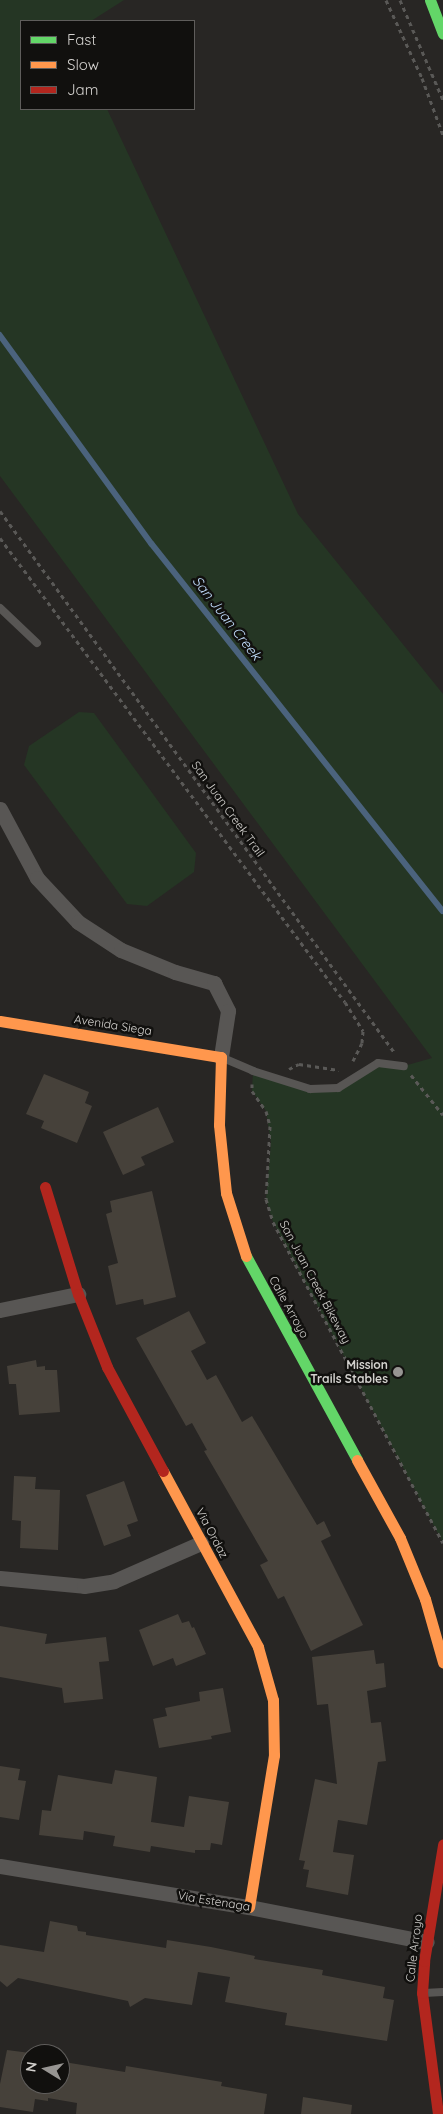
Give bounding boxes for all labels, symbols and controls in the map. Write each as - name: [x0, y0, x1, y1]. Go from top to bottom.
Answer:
- legend: [20, 20, 195, 110]
- text: Fast: [67, 30, 96, 49]
- text: Slow: [67, 55, 99, 74]
- text: Jam: [67, 80, 98, 99]
- water label: San Juan Creek: [189, 573, 265, 663]
- street label: San Juan Creek Trail: [189, 758, 267, 860]
- street label: Avenida Siega: [73, 1012, 153, 1038]
- street label: San Juan Creek Bikeway: [276, 1218, 354, 1346]
- street label: Calle Arroyo: [266, 1274, 312, 1340]
- place label: Mission Trails Stables: [310, 1358, 388, 1386]
- marker: Mission Trails Stables: [392, 1366, 404, 1378]
- street label: Via Ordaz: [193, 1505, 231, 1561]
- street label: Via Estenaga: [177, 1888, 251, 1914]
- street label: Calle Arroyo: [403, 1913, 425, 1983]
- north arrow: [20, 2044, 70, 2094]
- text: N: [21, 2060, 41, 2073]

